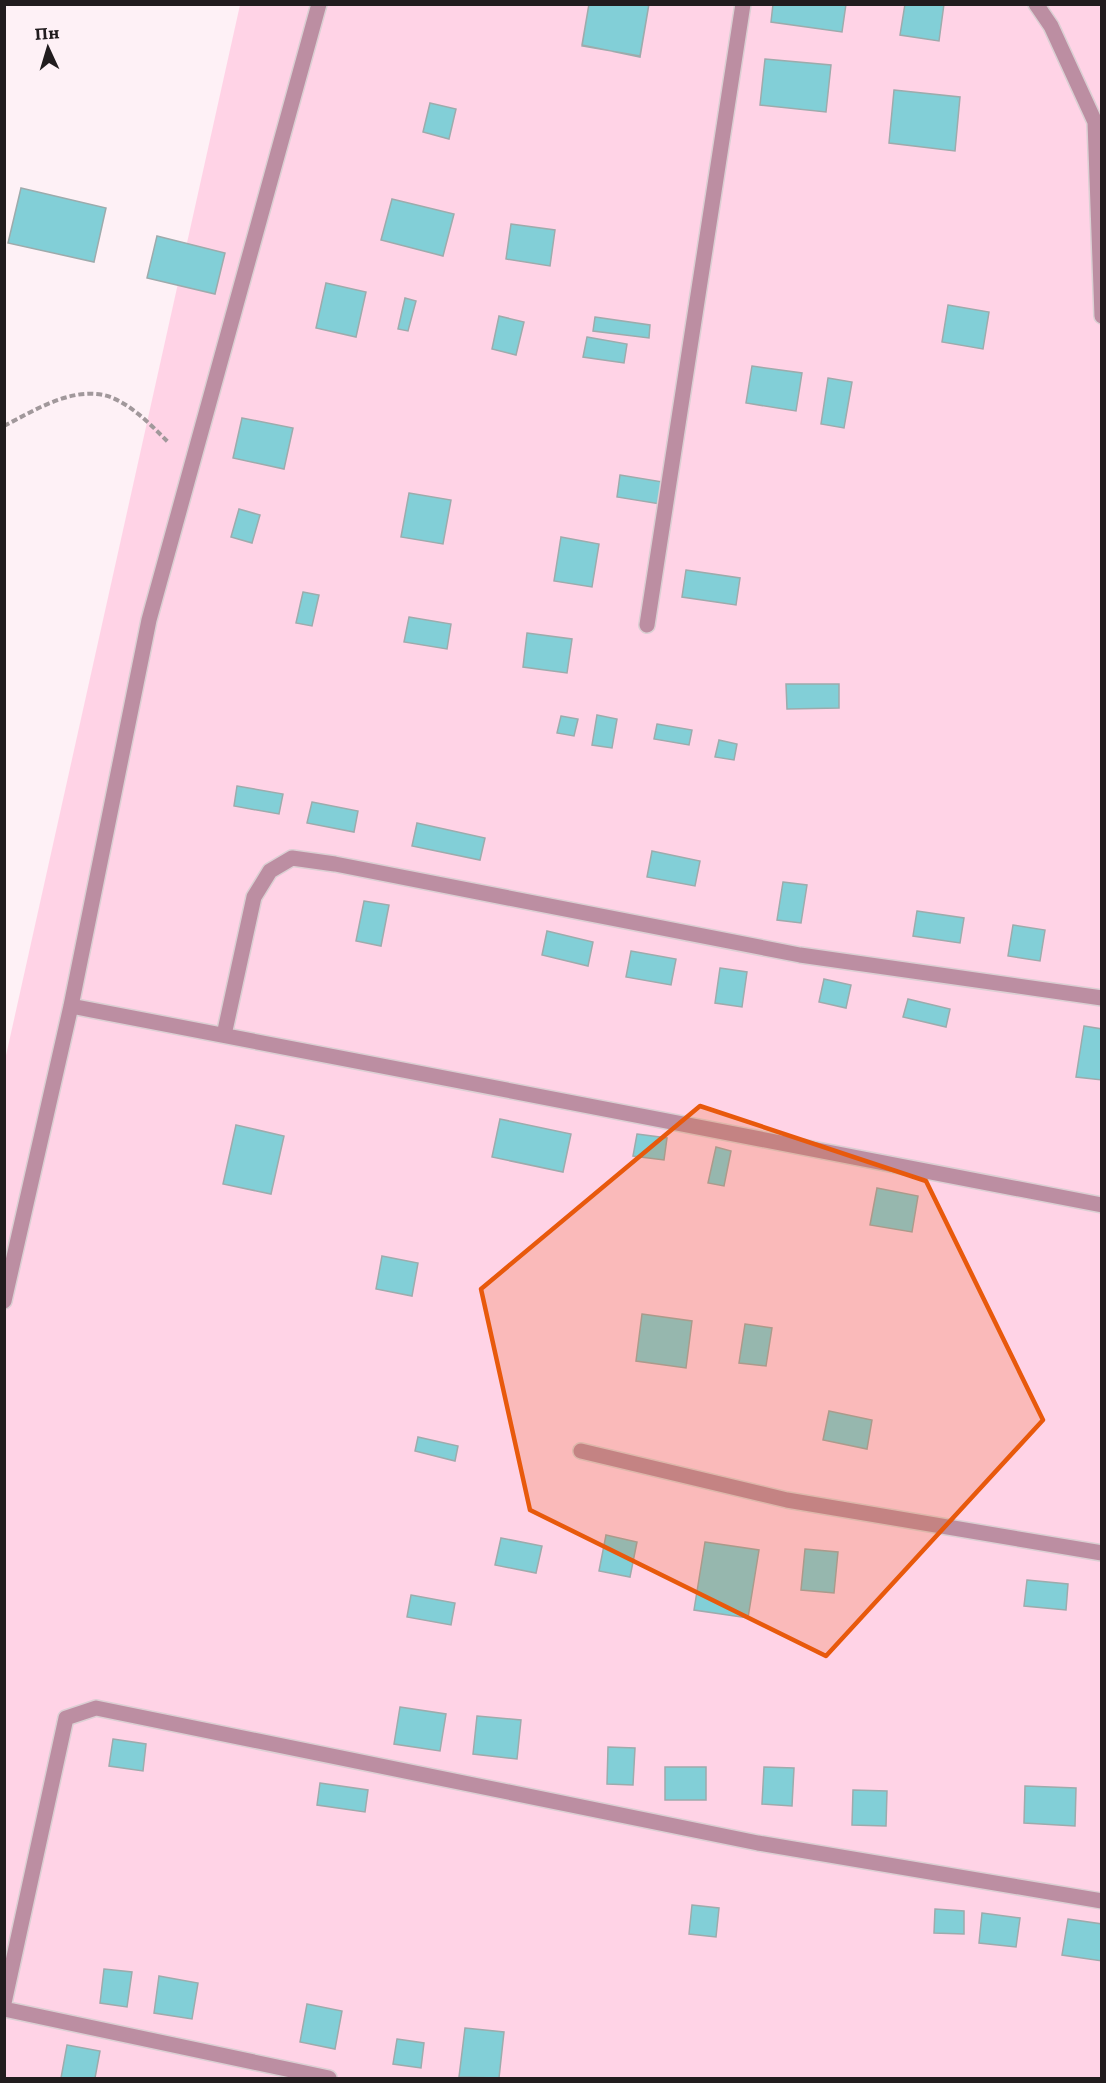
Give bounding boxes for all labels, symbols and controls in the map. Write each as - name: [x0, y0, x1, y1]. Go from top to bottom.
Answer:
- north arrow: [18, 18, 78, 78]
- text: Пн: [34, 19, 60, 45]

